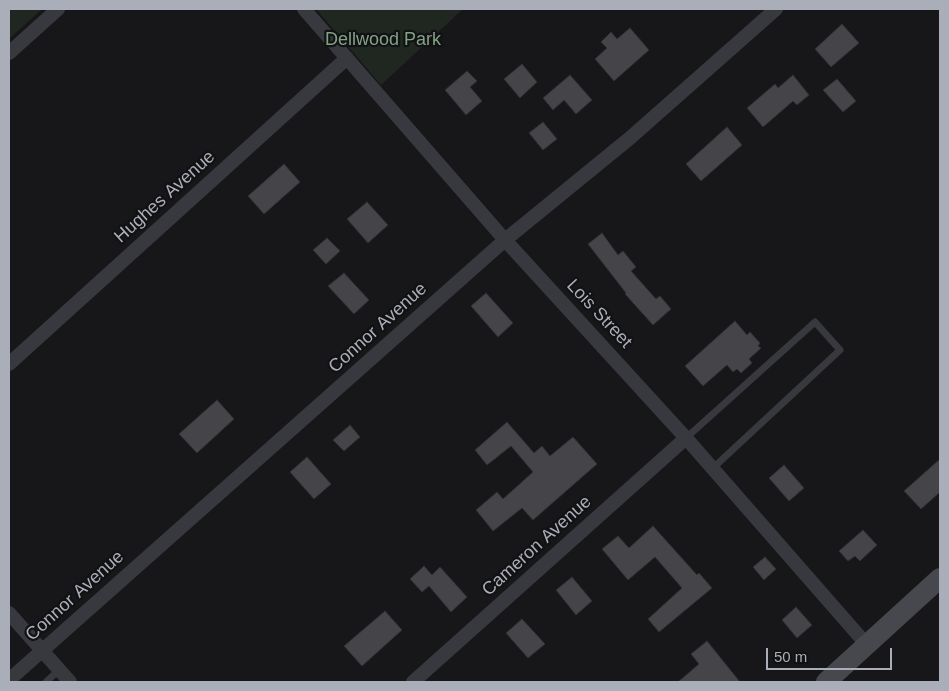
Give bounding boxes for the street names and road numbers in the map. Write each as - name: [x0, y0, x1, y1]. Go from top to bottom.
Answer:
- street label: Hughes Avenue: [110, 146, 220, 248]
- street label: Lois Street: [562, 275, 636, 353]
- street label: Connor Avenue: [324, 278, 432, 378]
- street label: Cameron Avenue: [478, 491, 596, 601]
- street label: Connor Avenue: [21, 546, 129, 646]

